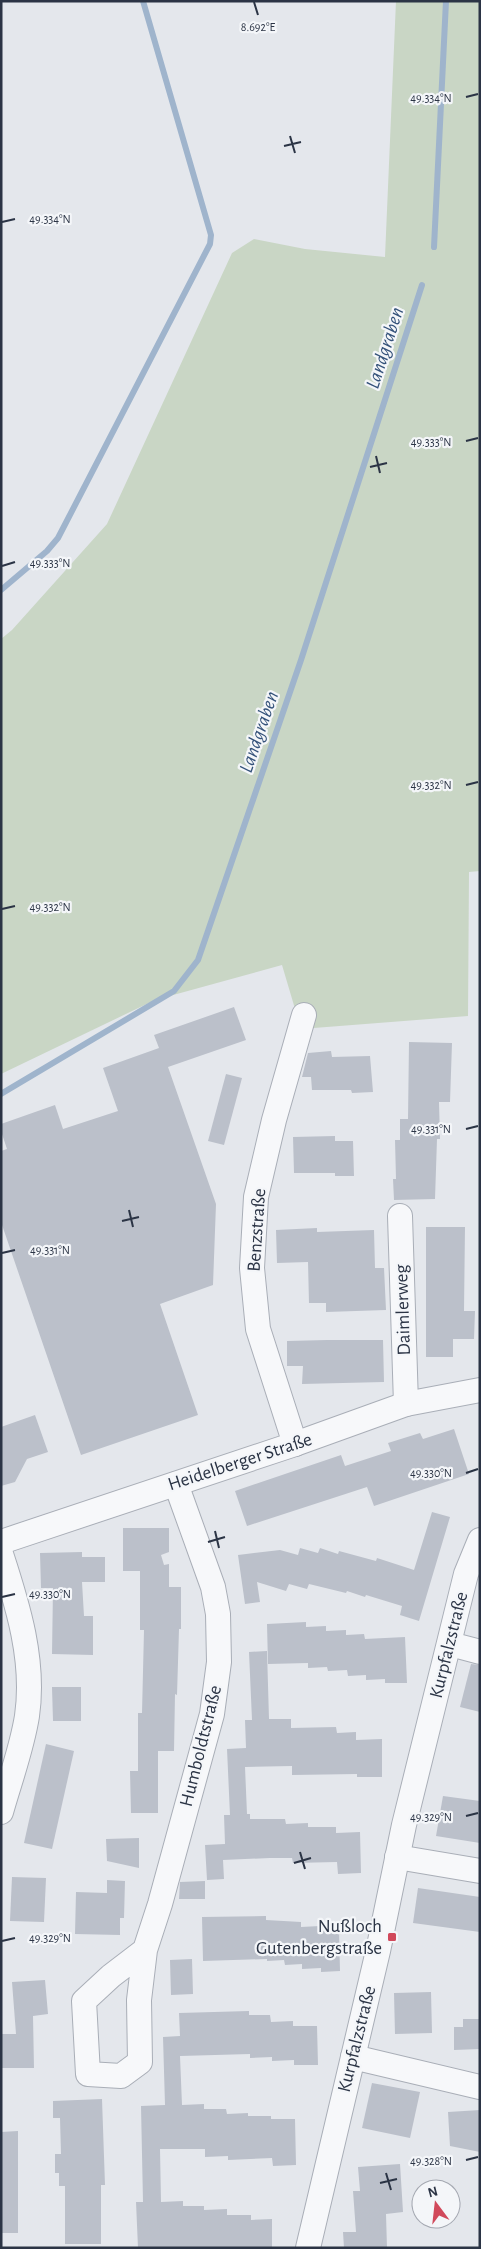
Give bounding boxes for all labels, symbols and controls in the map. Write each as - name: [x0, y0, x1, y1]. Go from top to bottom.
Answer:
- text: 8.692°E: [241, 21, 275, 33]
- text: 49.334°N: [410, 92, 452, 104]
- text: 49.334°N: [29, 213, 71, 225]
- water label: Landgraben: [362, 305, 408, 391]
- text: 49.333°N: [411, 436, 451, 448]
- text: 49.333°N: [30, 557, 70, 569]
- water label: Landgraben: [236, 689, 282, 775]
- text: 49.332°N: [410, 779, 452, 791]
- text: 49.332°N: [29, 901, 71, 913]
- text: 49.331°N: [411, 1123, 451, 1135]
- street label: Benzstraße: [245, 1188, 269, 1272]
- text: 49.331°N: [30, 1244, 70, 1256]
- street label: Daimlerweg: [392, 1263, 414, 1356]
- street label: Heidelberger Straße: [166, 1430, 314, 1494]
- text: 49.330°N: [410, 1467, 452, 1479]
- text: 49.330°N: [29, 1588, 71, 1600]
- street label: Kurpfalzstraße: [427, 1590, 471, 1700]
- street label: Humboldtstraße: [177, 1683, 225, 1809]
- text: 49.329°N: [410, 1811, 452, 1823]
- place label: Nußloch Gutenbergstraße: [256, 1917, 382, 1958]
- marker: Nußloch Gutenbergstraße: [386, 1931, 398, 1943]
- text: 49.329°N: [29, 1932, 71, 1944]
- street label: Kurpfalzstraße: [335, 1984, 379, 2094]
- text: 49.328°N: [410, 2155, 452, 2167]
- north arrow: [411, 2179, 461, 2229]
- text: N: [426, 2184, 439, 2200]

